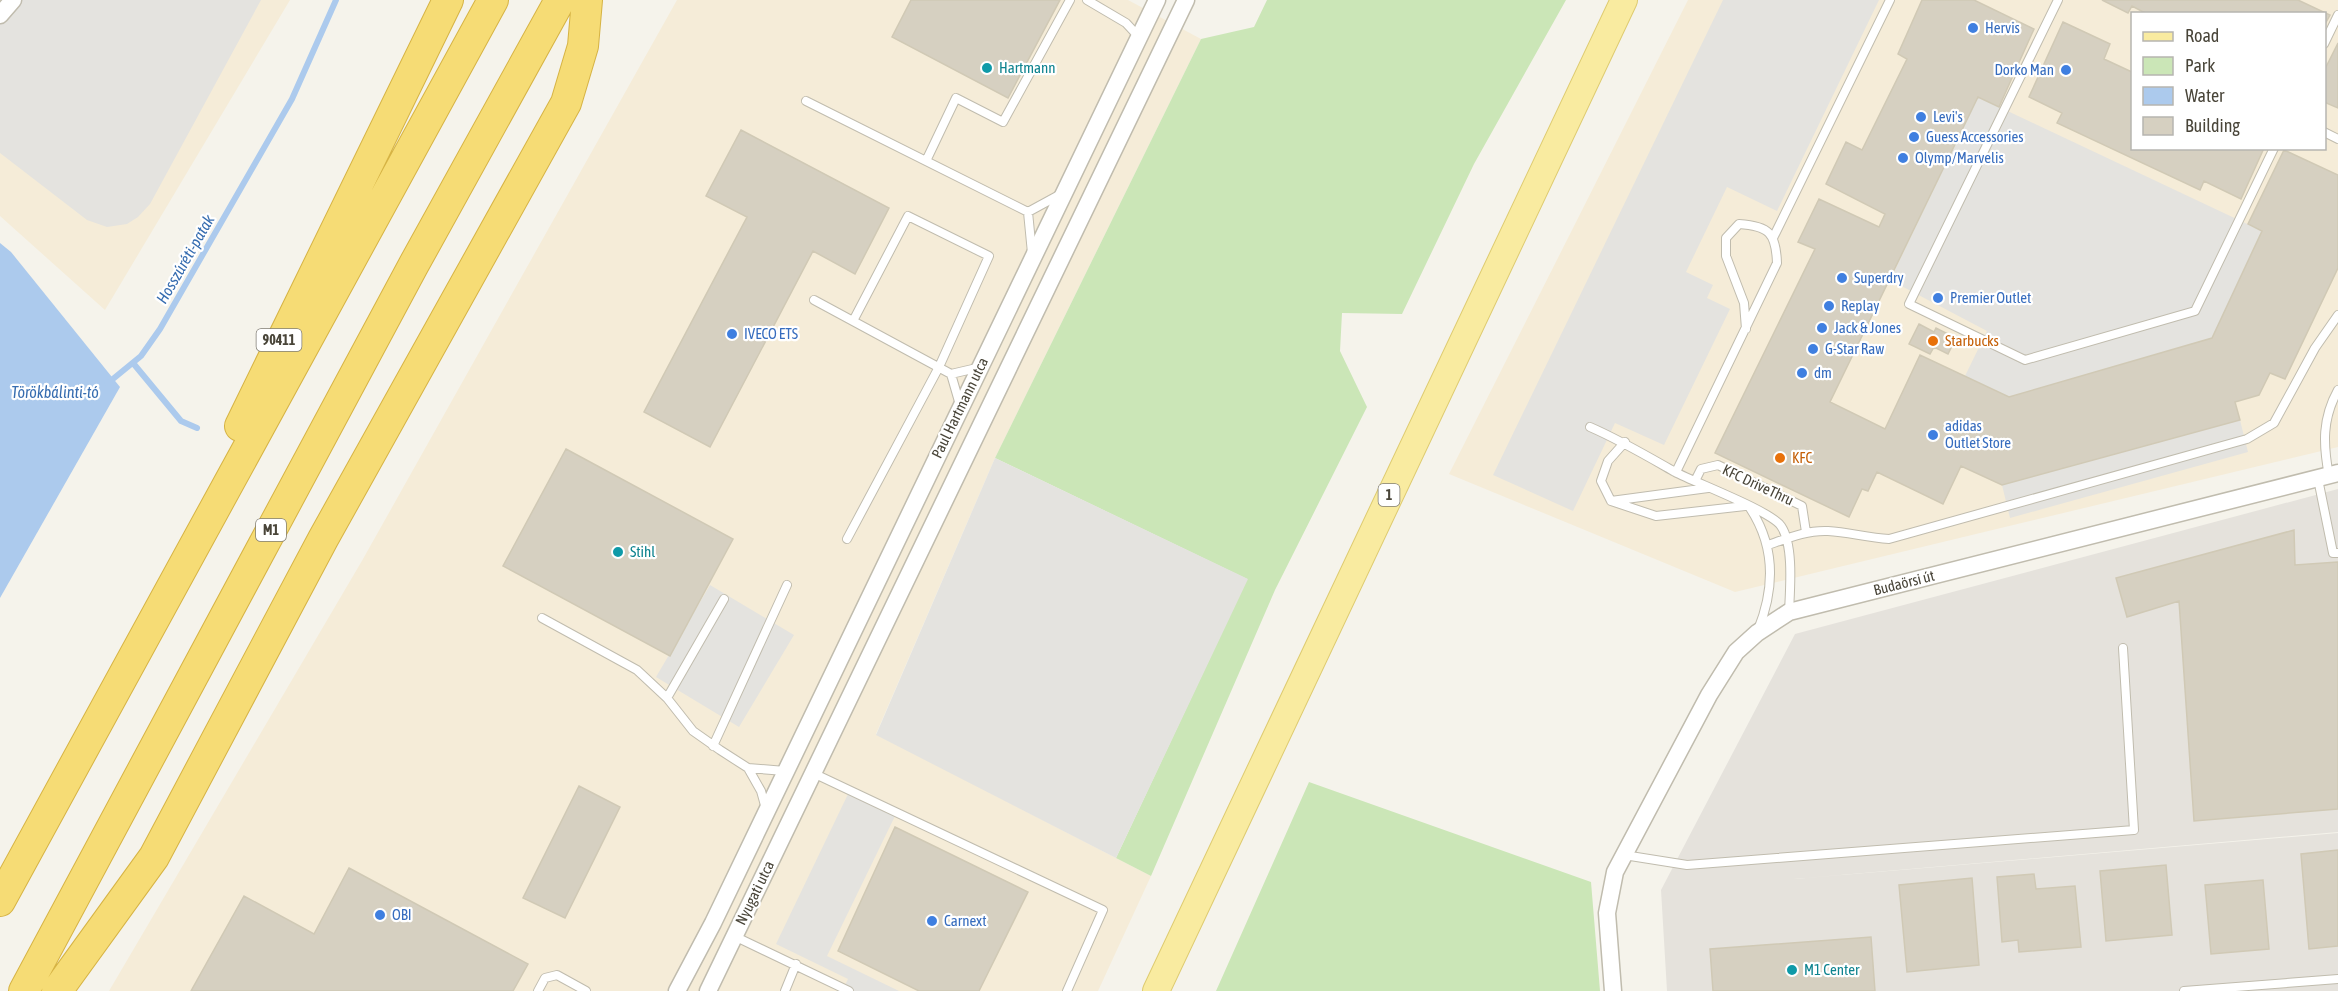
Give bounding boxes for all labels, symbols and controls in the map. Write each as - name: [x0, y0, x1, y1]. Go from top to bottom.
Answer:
- legend: [2131, 12, 2326, 150]
- place label: Hervis: [1985, 19, 2020, 36]
- marker: Hervis: [1966, 21, 1980, 35]
- text: Road: [2185, 25, 2219, 46]
- text: Park: [2185, 55, 2215, 76]
- place label: Hartmann: [999, 59, 1056, 76]
- marker: Hartmann: [980, 61, 994, 75]
- place label: Dorko Man: [1994, 61, 2054, 78]
- marker: Dorko Man: [2059, 63, 2073, 77]
- text: Water: [2185, 85, 2225, 106]
- place label: Levi's: [1933, 108, 1963, 125]
- marker: Levi's: [1914, 110, 1928, 124]
- text: Building: [2185, 115, 2240, 136]
- place label: Guess Accessories: [1926, 128, 2024, 145]
- marker: Guess Accessories: [1907, 130, 1921, 144]
- place label: Olymp/Marvelis: [1915, 149, 2004, 166]
- marker: Olymp/Marvelis: [1896, 151, 1910, 165]
- water label: Hosszúréti-patak: [152, 211, 219, 307]
- place label: Superdry: [1854, 269, 1904, 286]
- marker: Superdry: [1835, 271, 1849, 285]
- place label: Premier Outlet: [1950, 289, 2031, 306]
- marker: Premier Outlet: [1931, 291, 1945, 305]
- place label: Replay: [1841, 297, 1880, 314]
- marker: Replay: [1822, 299, 1836, 313]
- place label: Jack & Jones: [1834, 319, 1901, 336]
- marker: Jack & Jones: [1815, 321, 1829, 335]
- place label: IVECO ETS: [744, 325, 798, 342]
- marker: IVECO ETS: [725, 327, 739, 341]
- road number: 90411: [256, 329, 302, 351]
- place label: Starbucks: [1945, 332, 1999, 349]
- marker: Starbucks: [1926, 334, 1940, 348]
- place label: G-Star Raw: [1825, 340, 1884, 357]
- marker: G-Star Raw: [1806, 342, 1820, 356]
- street label: Paul Hartmann utca: [928, 355, 991, 461]
- place label: dm: [1814, 364, 1832, 381]
- marker: dm: [1795, 366, 1809, 380]
- water label: Törökbálinti-tó: [11, 383, 99, 401]
- place label: adidas Outlet Store: [1945, 417, 2011, 451]
- marker: adidas Outlet Store: [1926, 428, 1940, 442]
- place label: KFC: [1792, 449, 1812, 466]
- marker: KFC: [1773, 451, 1787, 465]
- street label: KFC DriveThru: [1720, 461, 1796, 508]
- road number: 1: [1378, 484, 1400, 506]
- road number: M1: [256, 519, 286, 541]
- place label: Stihl: [630, 543, 655, 560]
- marker: Stihl: [611, 545, 625, 559]
- street label: Budaörsi út: [1872, 567, 1936, 598]
- street label: Nyugati utca: [732, 858, 777, 928]
- place label: OBI: [392, 906, 412, 923]
- marker: OBI: [373, 908, 387, 922]
- place label: Carnext: [944, 912, 986, 929]
- marker: Carnext: [925, 914, 939, 928]
- place label: M1 Center: [1804, 961, 1860, 978]
- marker: M1 Center: [1785, 963, 1799, 977]

